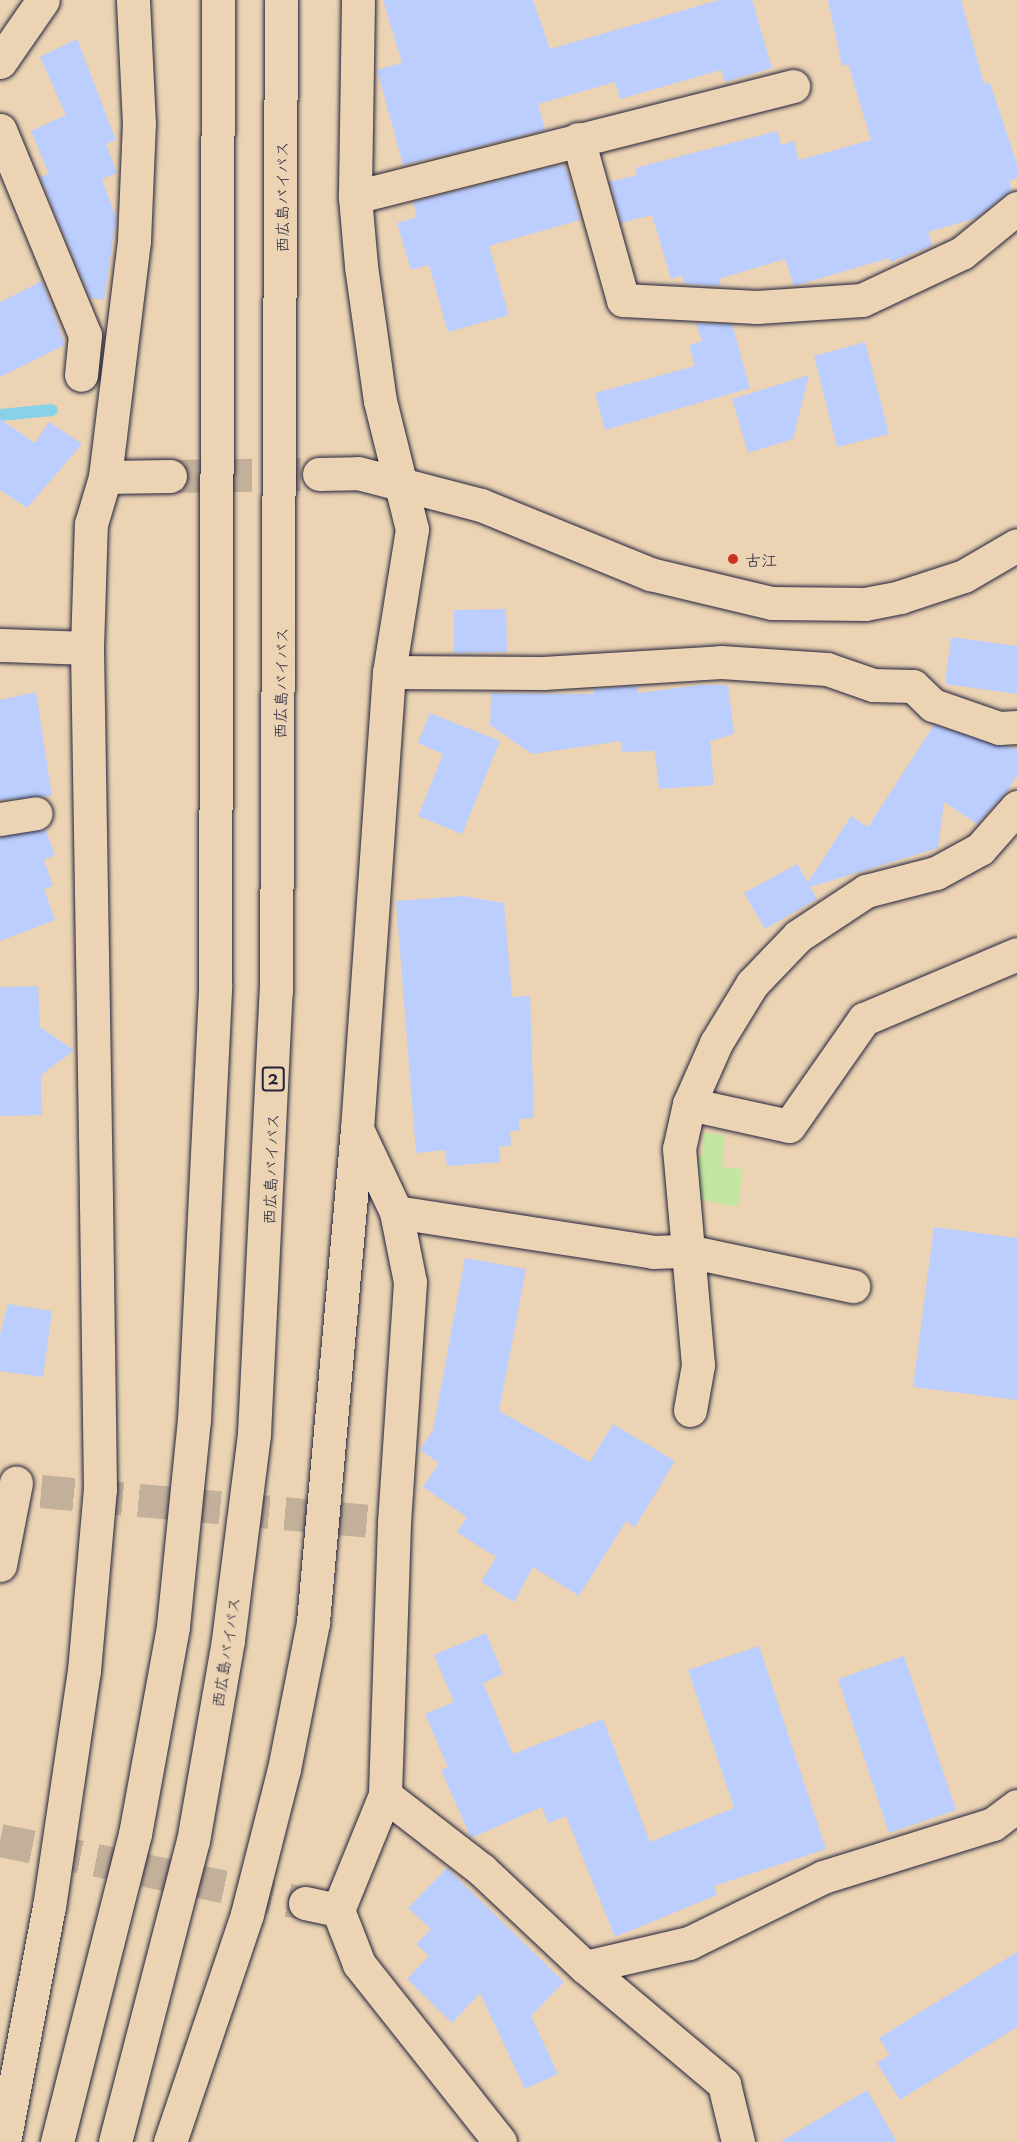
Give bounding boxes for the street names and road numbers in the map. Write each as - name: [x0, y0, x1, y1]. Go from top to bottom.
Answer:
- street label: 西広島バイパス: [271, 141, 291, 253]
- street label: 西広島バイパス: [269, 627, 291, 739]
- road number: 2: [261, 1067, 285, 1091]
- street label: 西広島バイパス: [258, 1113, 282, 1225]
- street label: 西広島バイパス: [207, 1595, 243, 1709]

